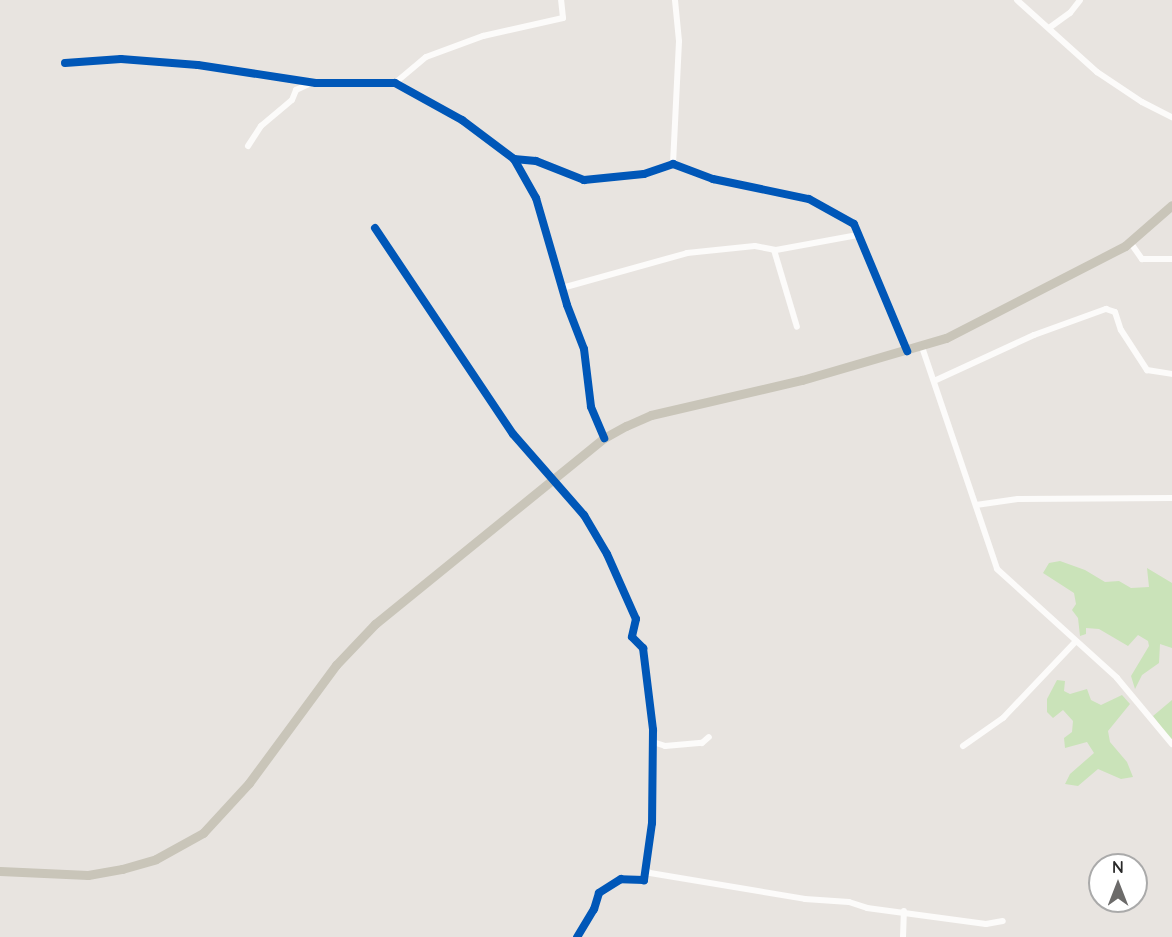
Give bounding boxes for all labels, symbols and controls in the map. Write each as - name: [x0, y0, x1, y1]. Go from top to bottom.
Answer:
- north arrow: [1088, 853, 1148, 913]
- text: N: [1112, 857, 1124, 877]

